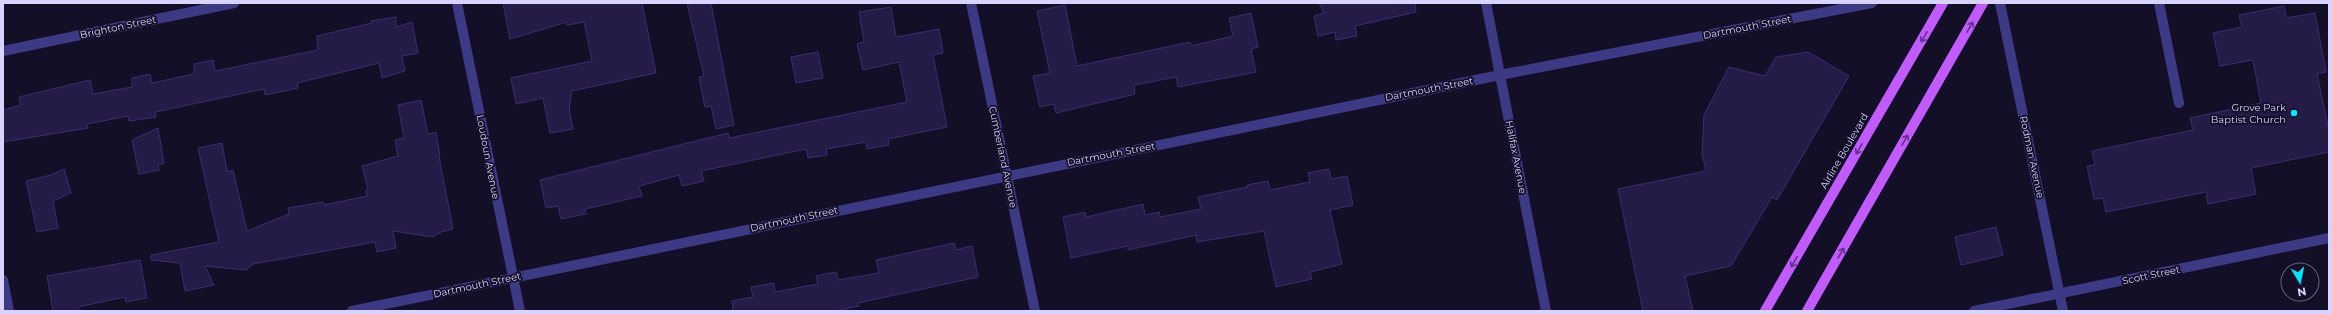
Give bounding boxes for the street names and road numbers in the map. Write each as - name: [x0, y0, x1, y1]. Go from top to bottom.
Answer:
- street label: Dartmouth Street: [1702, 12, 1792, 42]
- street label: Brighton Street: [79, 13, 157, 41]
- street label: Dartmouth Street: [1384, 74, 1474, 104]
- street label: Cumberland Avenue: [986, 105, 1020, 209]
- street label: Airline Boulevard: [1817, 111, 1871, 191]
- street label: Loudoun Avenue: [473, 114, 503, 200]
- street label: Rodman Avenue: [2017, 115, 2047, 199]
- street label: Halifax Avenue: [1503, 119, 1529, 195]
- street label: Dartmouth Street: [1066, 139, 1156, 169]
- street label: Dartmouth Street: [749, 203, 839, 235]
- street label: Scott Street: [2121, 263, 2181, 287]
- street label: Dartmouth Street: [432, 269, 522, 301]

